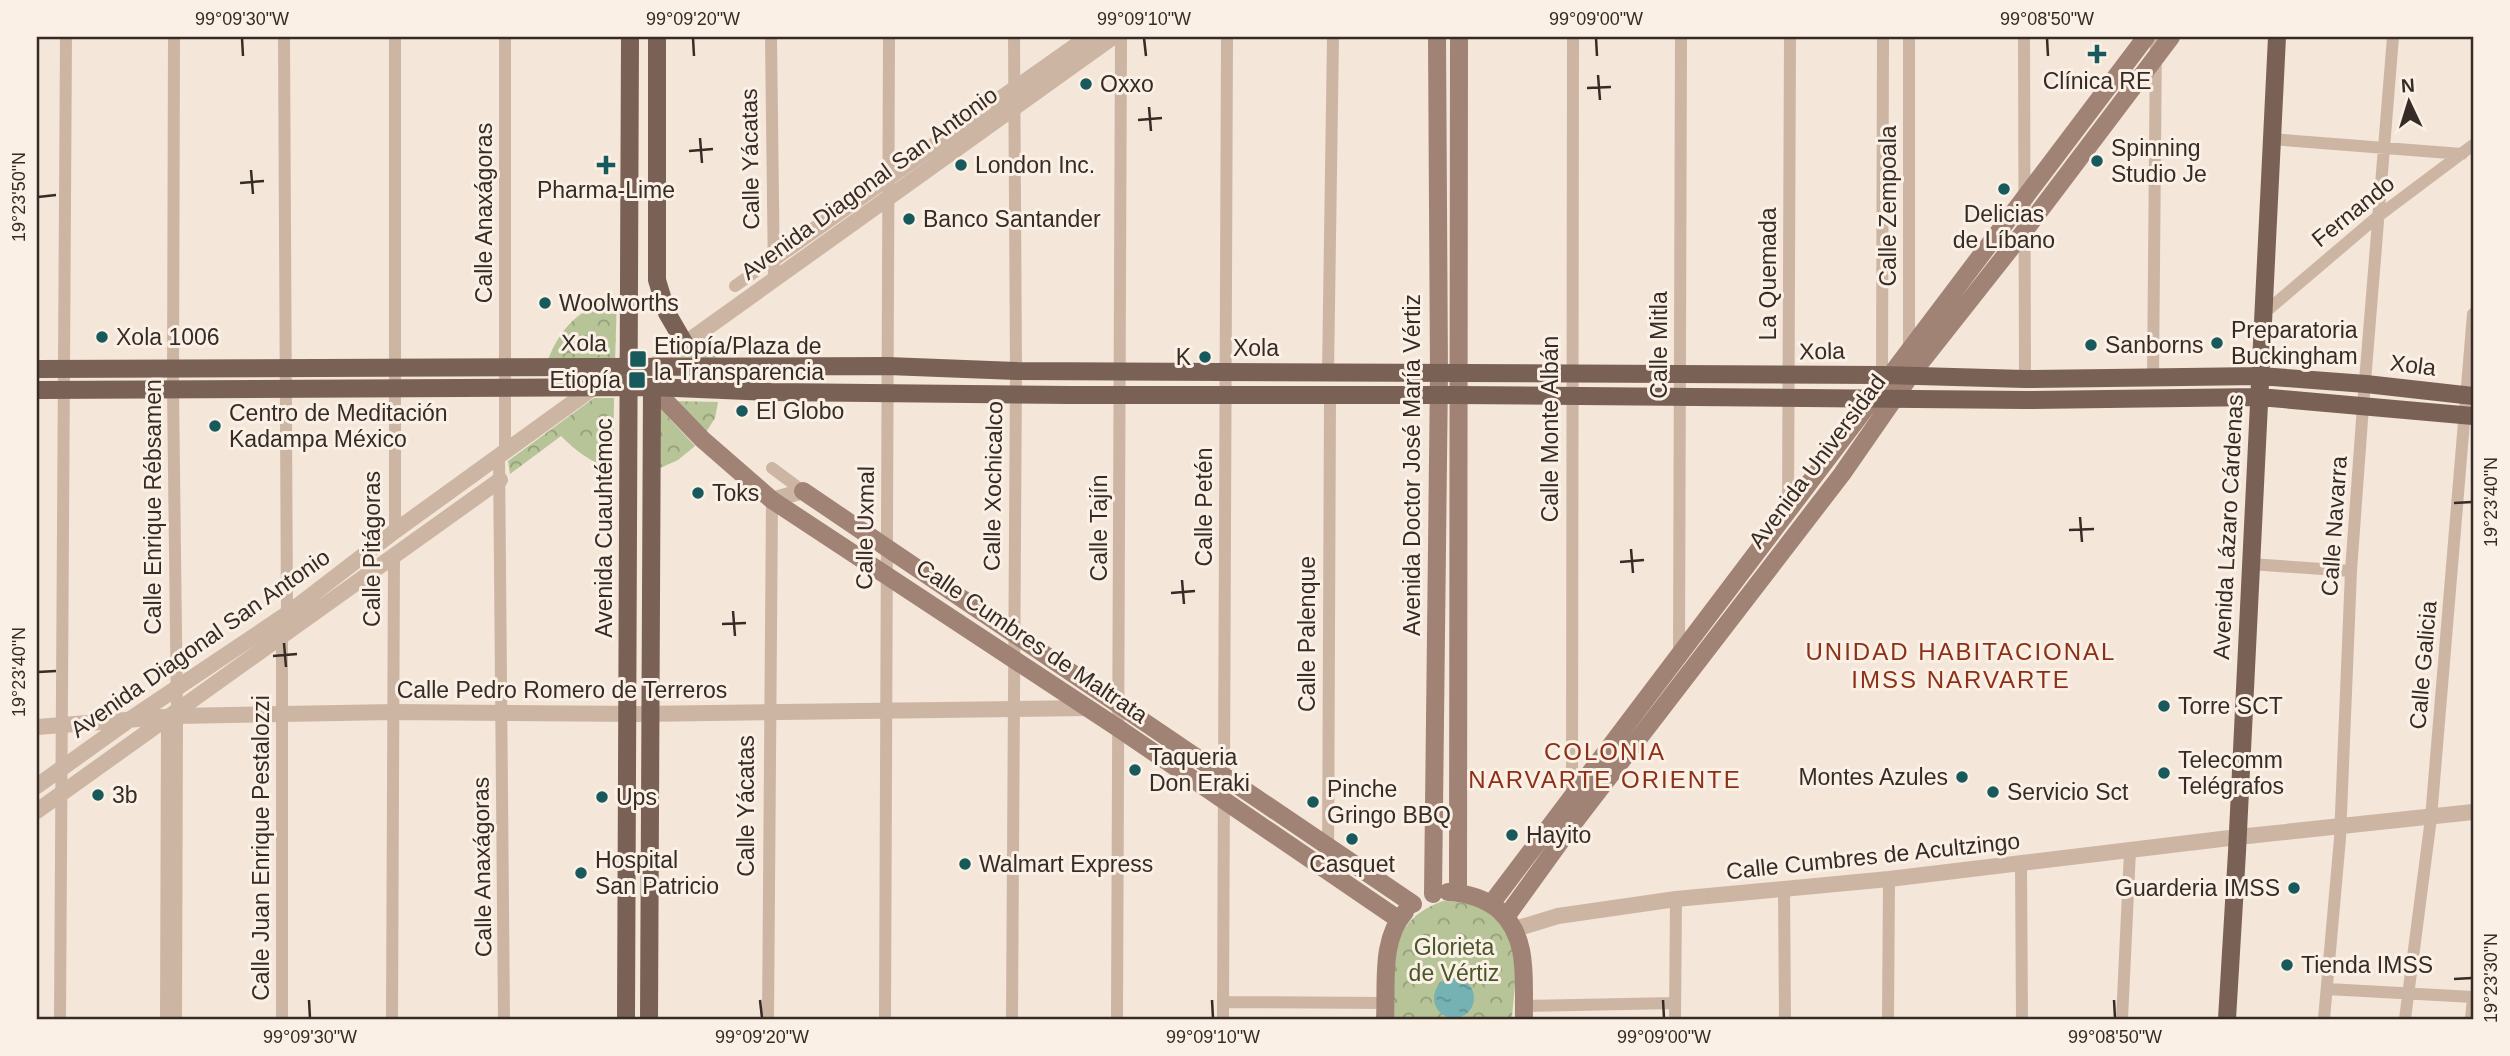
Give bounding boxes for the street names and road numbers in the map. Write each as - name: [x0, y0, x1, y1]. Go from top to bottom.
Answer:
- street label: Avenida Diagonal San Antonio: [736, 81, 1002, 285]
- street label: Calle Yácatas: [736, 88, 764, 230]
- street label: Calle Anaxágoras: [471, 123, 497, 303]
- street label: Calle Zempoala: [1875, 125, 1901, 287]
- street label: Fernando: [2307, 170, 2399, 252]
- street label: La Quemada: [1755, 207, 1781, 340]
- street label: Calle Mitla: [1646, 291, 1672, 399]
- street label: Avenida Doctor José María Vértiz: [1399, 294, 1425, 636]
- street label: Xola: [561, 330, 607, 356]
- street label: Xola: [1233, 335, 1279, 361]
- street label: Calle Monte Albán: [1537, 336, 1563, 522]
- street label: Xola: [1799, 338, 1845, 364]
- street label: Xola: [2389, 349, 2438, 381]
- street label: Avenida Universidad: [1743, 369, 1891, 553]
- street label: Calle Enrique Rébsamen: [140, 379, 166, 635]
- street label: Avenida Lázaro Cárdenas: [2208, 394, 2248, 660]
- street label: Calle Xochicalco: [979, 401, 1007, 571]
- street label: Avenida Cuauhtémoc: [591, 418, 617, 638]
- street label: Calle Petén: [1191, 448, 1217, 566]
- street label: Calle Navarra: [2316, 455, 2352, 597]
- street label: Calle Uxmal: [851, 466, 879, 590]
- street label: Calle Pitágoras: [359, 471, 385, 627]
- street label: Calle Tajín: [1086, 475, 1112, 581]
- street label: Avenida Diagonal San Antonio: [65, 543, 335, 743]
- street label: Calle Cumbres de Maltrata: [911, 554, 1153, 728]
- street label: Calle Palenque: [1294, 556, 1320, 712]
- street label: Calle Galicia: [2404, 599, 2442, 730]
- street label: Calle Pedro Romero de Terreros: [397, 677, 727, 703]
- street label: Calle Juan Enrique Pestalozzi: [248, 695, 274, 1001]
- street label: Calle Yácatas: [733, 735, 759, 877]
- street label: Calle Anaxágoras: [467, 777, 497, 957]
- street label: Calle Cumbres de Acultzingo: [1725, 828, 2021, 884]

